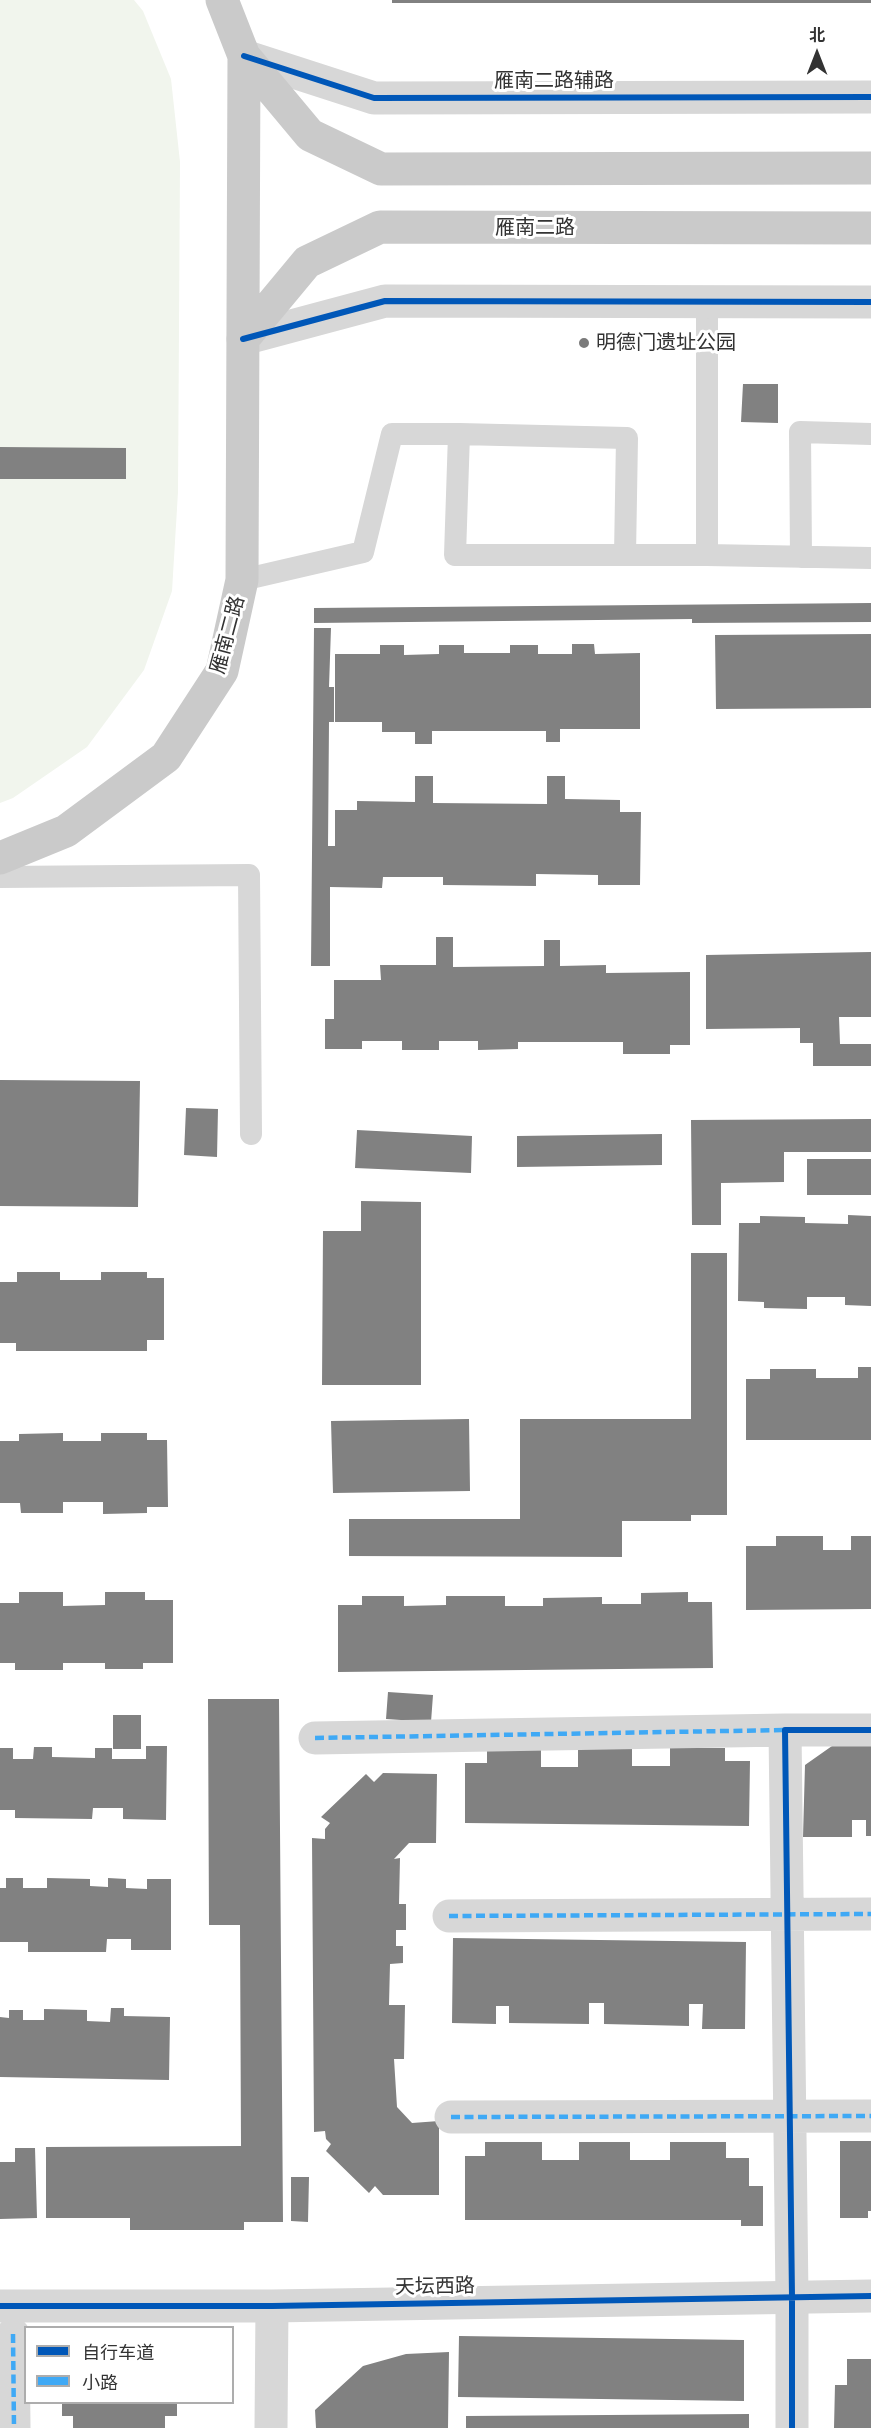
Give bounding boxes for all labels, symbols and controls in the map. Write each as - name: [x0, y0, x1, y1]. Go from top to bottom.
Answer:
- north arrow: [787, 24, 847, 84]
- text: 北: [809, 26, 825, 45]
- street label: 雁南二路辅路: [494, 69, 614, 93]
- street label: 雁南二路: [495, 216, 575, 240]
- place label: 明德门遗址公园: [596, 331, 736, 355]
- marker: 明德门遗址公园: [577, 336, 591, 350]
- street label: 雁南二路: [206, 593, 250, 677]
- street label: 天坛西路: [395, 2274, 475, 2300]
- legend: [24, 2326, 234, 2404]
- text: 自行车道: [82, 2342, 154, 2364]
- text: 小路: [82, 2372, 118, 2394]

